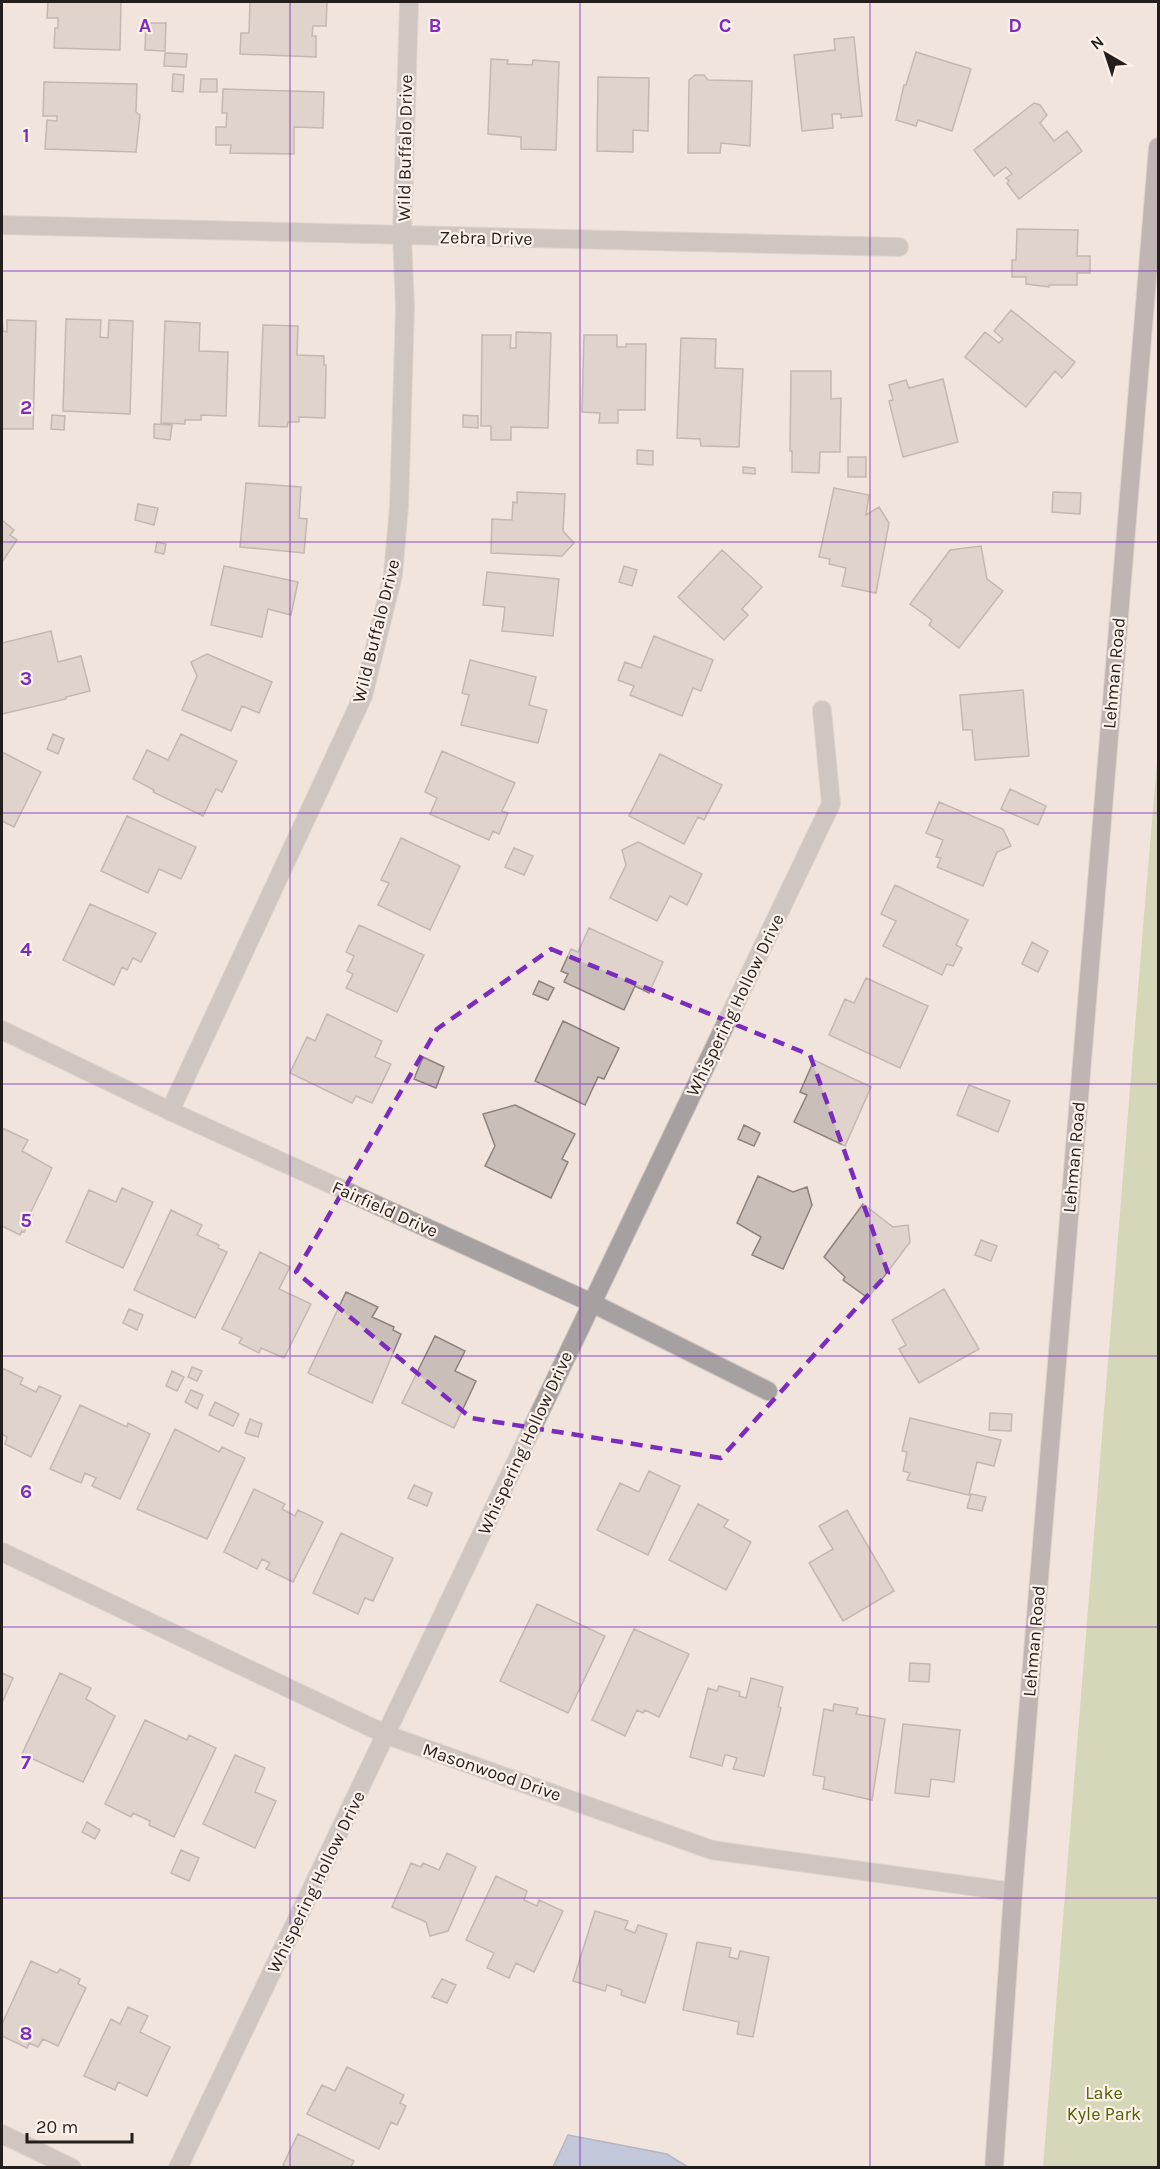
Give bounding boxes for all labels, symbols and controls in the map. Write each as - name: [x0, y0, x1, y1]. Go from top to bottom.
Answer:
- text: A: [139, 14, 152, 37]
- text: B: [429, 14, 441, 37]
- text: C: [719, 14, 731, 37]
- text: D: [1008, 14, 1022, 37]
- north arrow: [1076, 24, 1136, 84]
- text: N: [1086, 32, 1107, 54]
- street label: Wild Buffalo Drive: [393, 74, 417, 222]
- text: 1: [22, 124, 30, 147]
- street label: Zebra Drive: [439, 226, 533, 250]
- text: 2: [20, 396, 32, 419]
- street label: Wild Buffalo Drive: [348, 557, 404, 705]
- street label: Lehman Road: [1098, 616, 1130, 730]
- text: 3: [20, 667, 32, 690]
- street label: Whispering Hollow Drive: [681, 910, 789, 1100]
- text: 4: [20, 938, 32, 961]
- street label: Lehman Road: [1058, 1100, 1090, 1214]
- street label: Fairfield Drive: [329, 1176, 441, 1242]
- text: 5: [20, 1209, 32, 1232]
- street label: Whispering Hollow Drive: [473, 1348, 577, 1538]
- text: 6: [20, 1480, 32, 1503]
- street label: Lehman Road: [1018, 1584, 1050, 1698]
- street label: Masonwood Drive: [420, 1738, 564, 1806]
- text: 7: [21, 1751, 31, 1774]
- street label: Whispering Hollow Drive: [262, 1787, 370, 1977]
- text: 8: [20, 2022, 32, 2045]
- park label: Lake Kyle Park: [1067, 2082, 1141, 2125]
- scale bar: [27, 2106, 132, 2144]
- text: 20 m: [36, 2116, 78, 2138]

